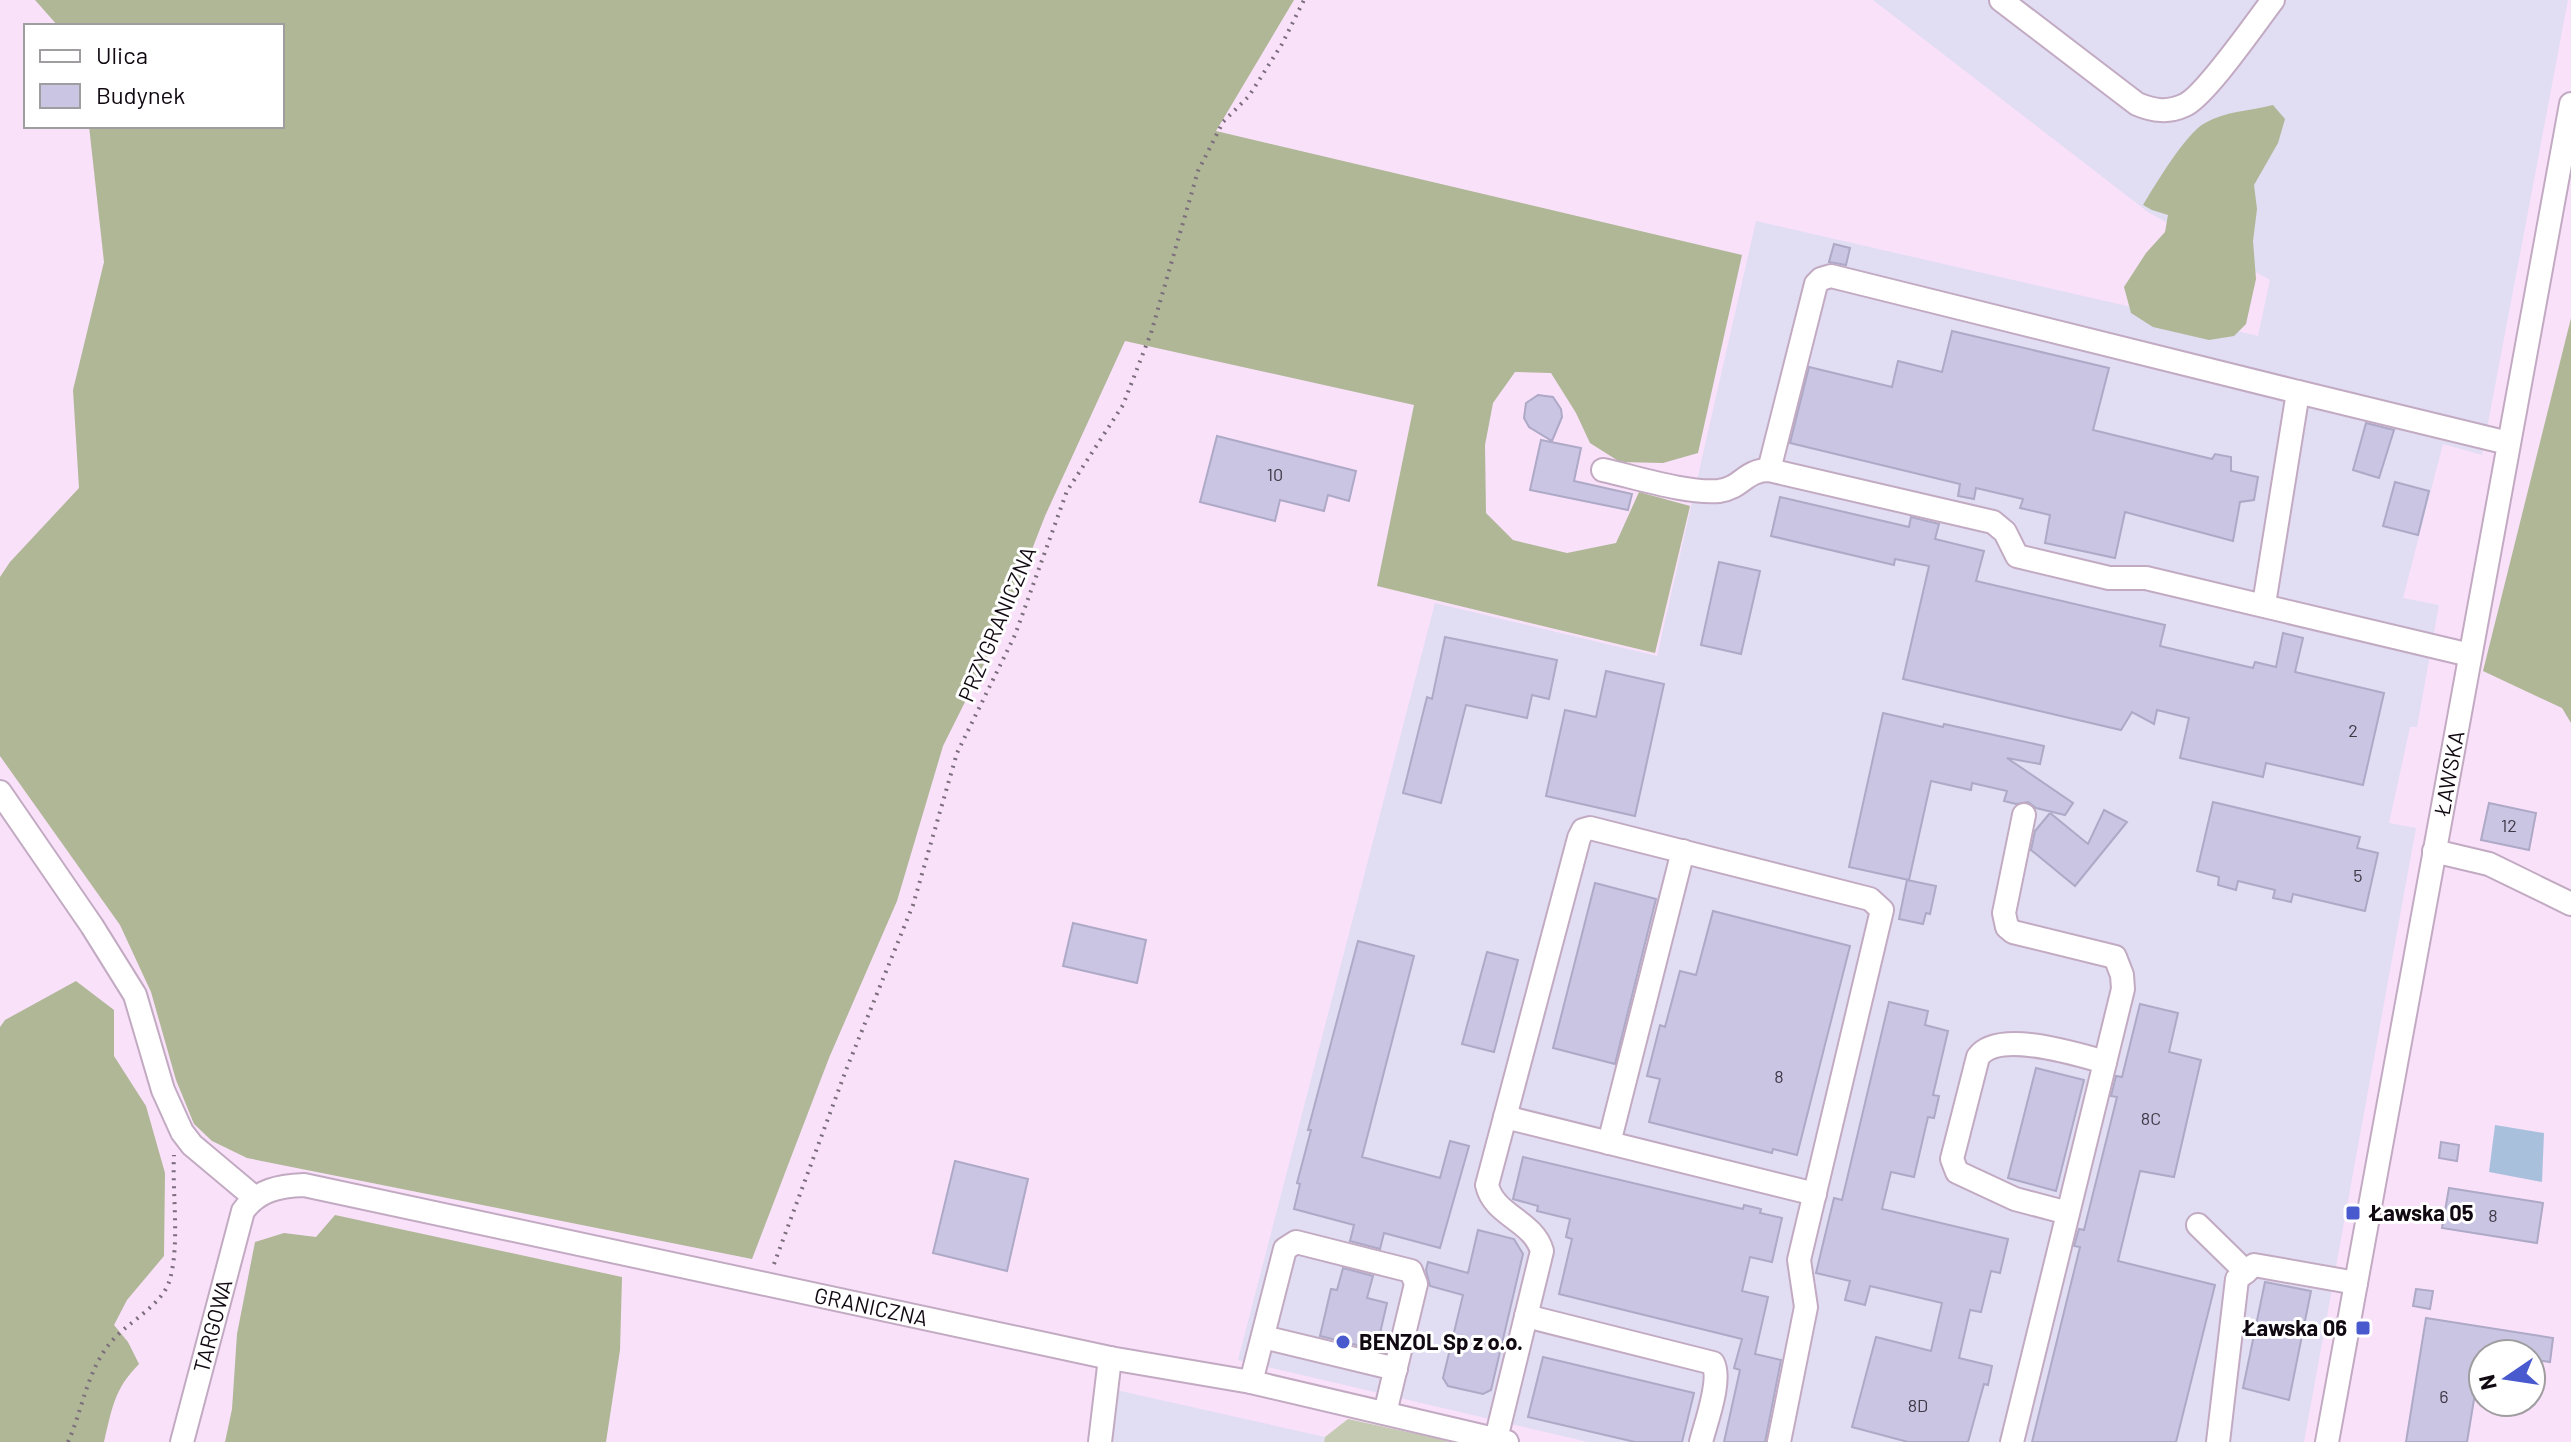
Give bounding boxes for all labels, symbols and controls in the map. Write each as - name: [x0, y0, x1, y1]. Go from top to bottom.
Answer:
- legend: [24, 24, 284, 128]
- text: Ulica: [96, 40, 148, 69]
- text: Budynek: [96, 80, 185, 109]
- house number: 10: [1267, 463, 1283, 485]
- street label: PRZYGRANICZNA: [952, 542, 1040, 705]
- house number: 2: [2348, 719, 2358, 741]
- street label: ŁAWSKA: [2427, 728, 2468, 818]
- house number: 12: [2501, 814, 2517, 836]
- house number: 5: [2353, 864, 2363, 886]
- house number: 8: [1774, 1065, 1784, 1087]
- house number: 8C: [2141, 1107, 2161, 1129]
- place label: Ławska 05: [2368, 1199, 2474, 1225]
- marker: Ławska 05: [2344, 1204, 2362, 1222]
- house number: 8: [2488, 1204, 2498, 1226]
- street label: TARGOWA: [187, 1276, 236, 1375]
- street label: GRANICZNA: [812, 1281, 930, 1331]
- place label: Ławska 06: [2241, 1314, 2347, 1340]
- marker: Ławska 06: [2354, 1319, 2372, 1337]
- place label: BENZOL Sp z o.o.: [1359, 1328, 1523, 1354]
- marker: BENZOL Sp z o.o.: [1334, 1333, 1352, 1351]
- north arrow: [2467, 1338, 2547, 1418]
- text: N: [2472, 1373, 2501, 1393]
- house number: 6: [2439, 1385, 2449, 1407]
- house number: 8D: [1908, 1394, 1928, 1416]

